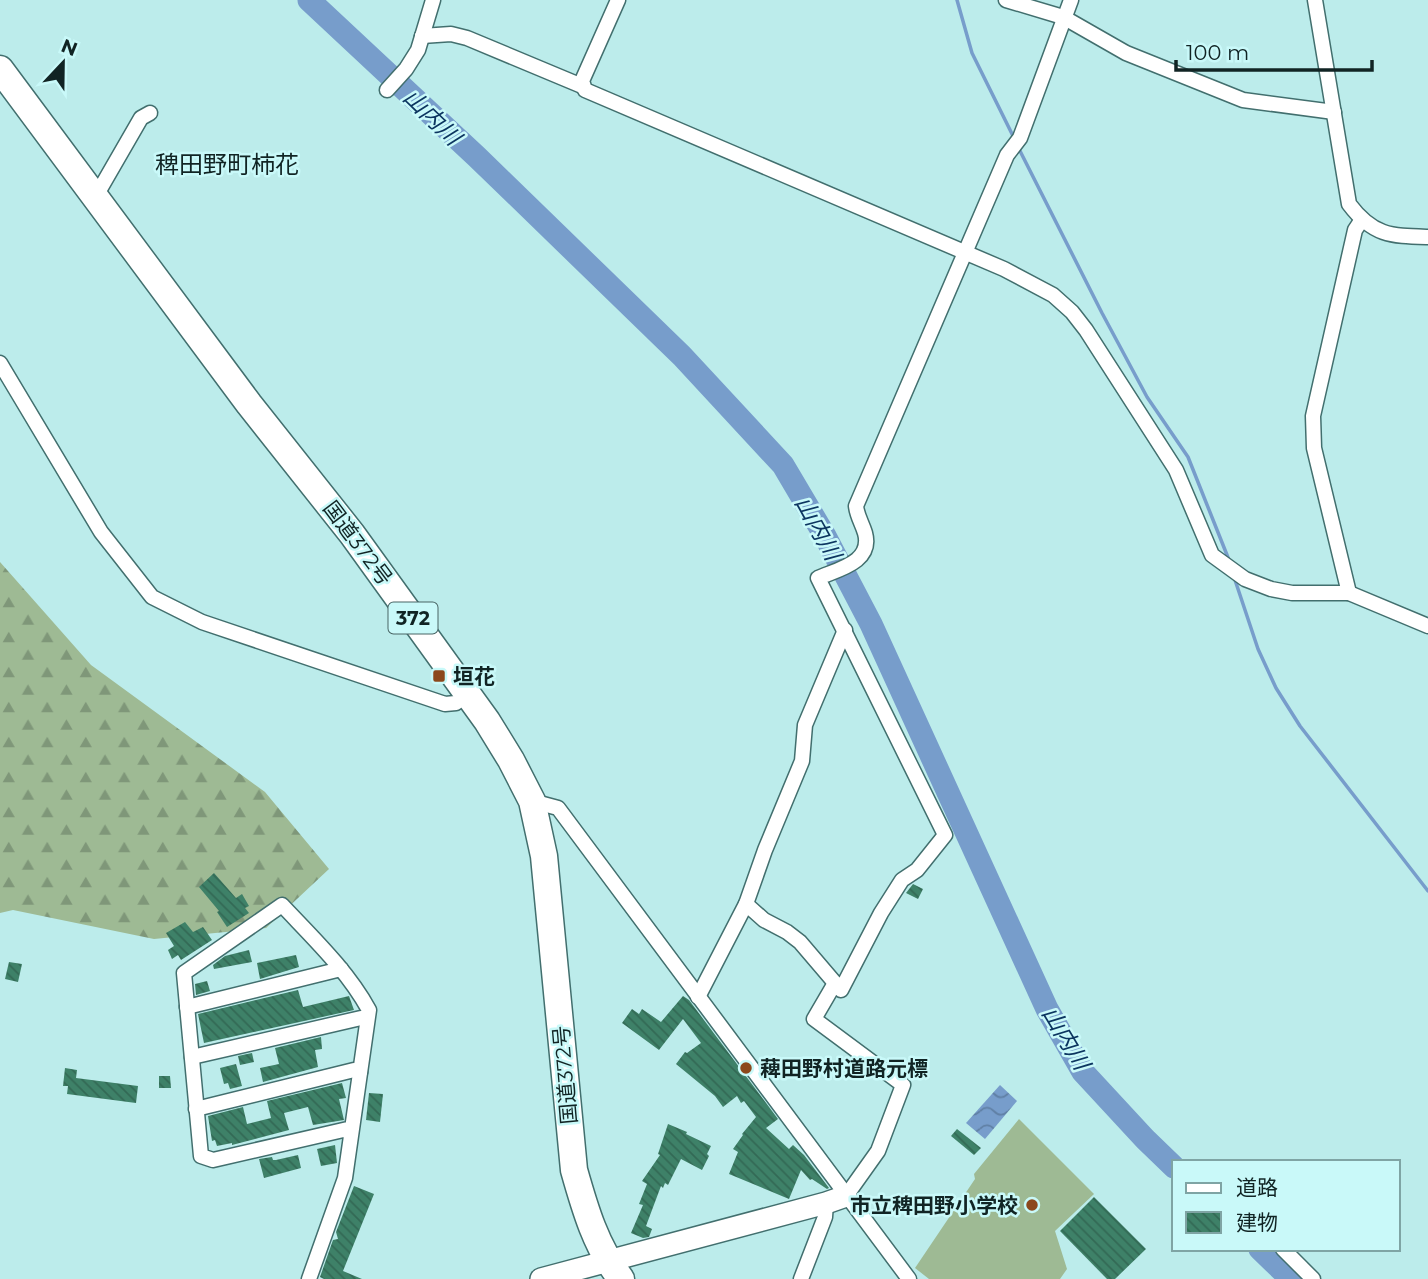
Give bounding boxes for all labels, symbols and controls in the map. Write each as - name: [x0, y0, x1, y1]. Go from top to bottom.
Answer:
- north arrow: [28, 28, 98, 98]
- scale bar: [1176, 28, 1372, 72]
- text: N: [58, 34, 81, 61]
- text: 100 m: [1186, 40, 1249, 65]
- water label: 山内川: [397, 83, 469, 153]
- district label: 稗田野町柿花: [155, 150, 299, 179]
- water label: 山内川: [789, 491, 848, 568]
- street label: 国道372号: [318, 496, 398, 590]
- road number: 372: [388, 603, 438, 634]
- place label: 垣花: [453, 664, 495, 689]
- marker: 垣花: [431, 668, 447, 684]
- water label: 山内川: [1036, 1001, 1097, 1077]
- street label: 国道372号: [548, 1025, 582, 1125]
- place label: 薭田野村道路元標: [760, 1056, 928, 1081]
- marker: 薭田野村道路元標: [738, 1060, 754, 1076]
- legend: [1172, 1160, 1400, 1251]
- text: 道路: [1236, 1175, 1278, 1200]
- place label: 市立稗田野小学校: [850, 1193, 1018, 1218]
- marker: 市立稗田野小学校: [1024, 1197, 1040, 1213]
- text: 建物: [1236, 1210, 1278, 1235]

